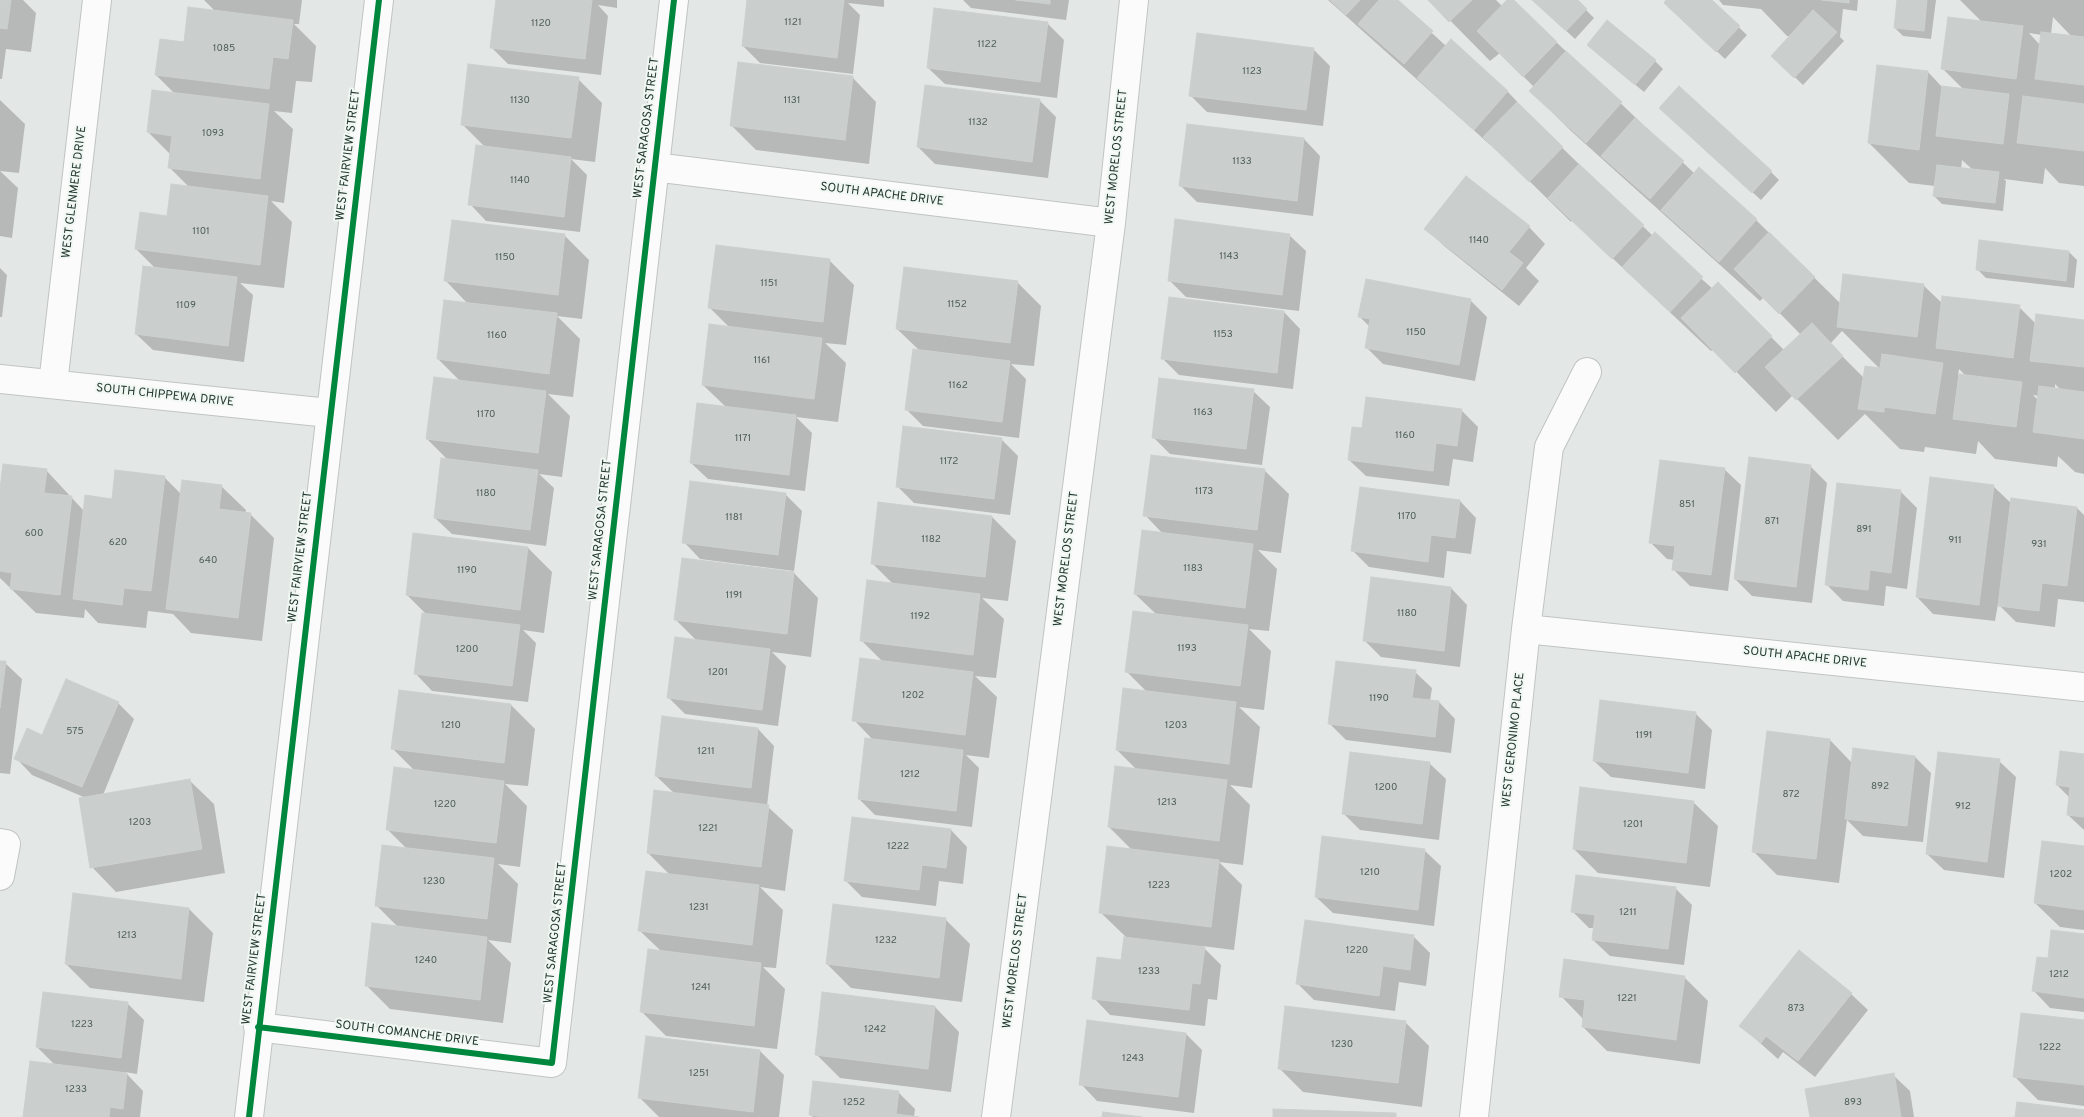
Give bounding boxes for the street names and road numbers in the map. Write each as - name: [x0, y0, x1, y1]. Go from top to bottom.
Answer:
- street label: WEST SARAGOSA STREET: [631, 57, 663, 199]
- street label: WEST FAIRVIEW STREET: [334, 89, 364, 221]
- street label: WEST MORELOS STREET: [1103, 89, 1131, 225]
- street label: WEST GLENMERE DRIVE: [60, 125, 90, 259]
- street label: SOUTH APACHE DRIVE: [819, 180, 945, 210]
- street label: SOUTH CHIPPEWA DRIVE: [95, 382, 235, 410]
- street label: WEST SARAGOSA STREET: [586, 459, 616, 601]
- street label: WEST FAIRVIEW STREET: [286, 491, 316, 623]
- street label: WEST MORELOS STREET: [1052, 491, 1082, 627]
- street label: SOUTH APACHE DRIVE: [1742, 644, 1868, 672]
- street label: WEST GERONIMO PLACE: [1500, 672, 1528, 808]
- street label: WEST SARAGOSA STREET: [541, 862, 571, 1004]
- street label: WEST FAIRVIEW STREET: [240, 893, 270, 1025]
- street label: WEST MORELOS STREET: [1001, 893, 1031, 1029]
- street label: SOUTH COMANCHE DRIVE: [334, 1018, 480, 1050]

